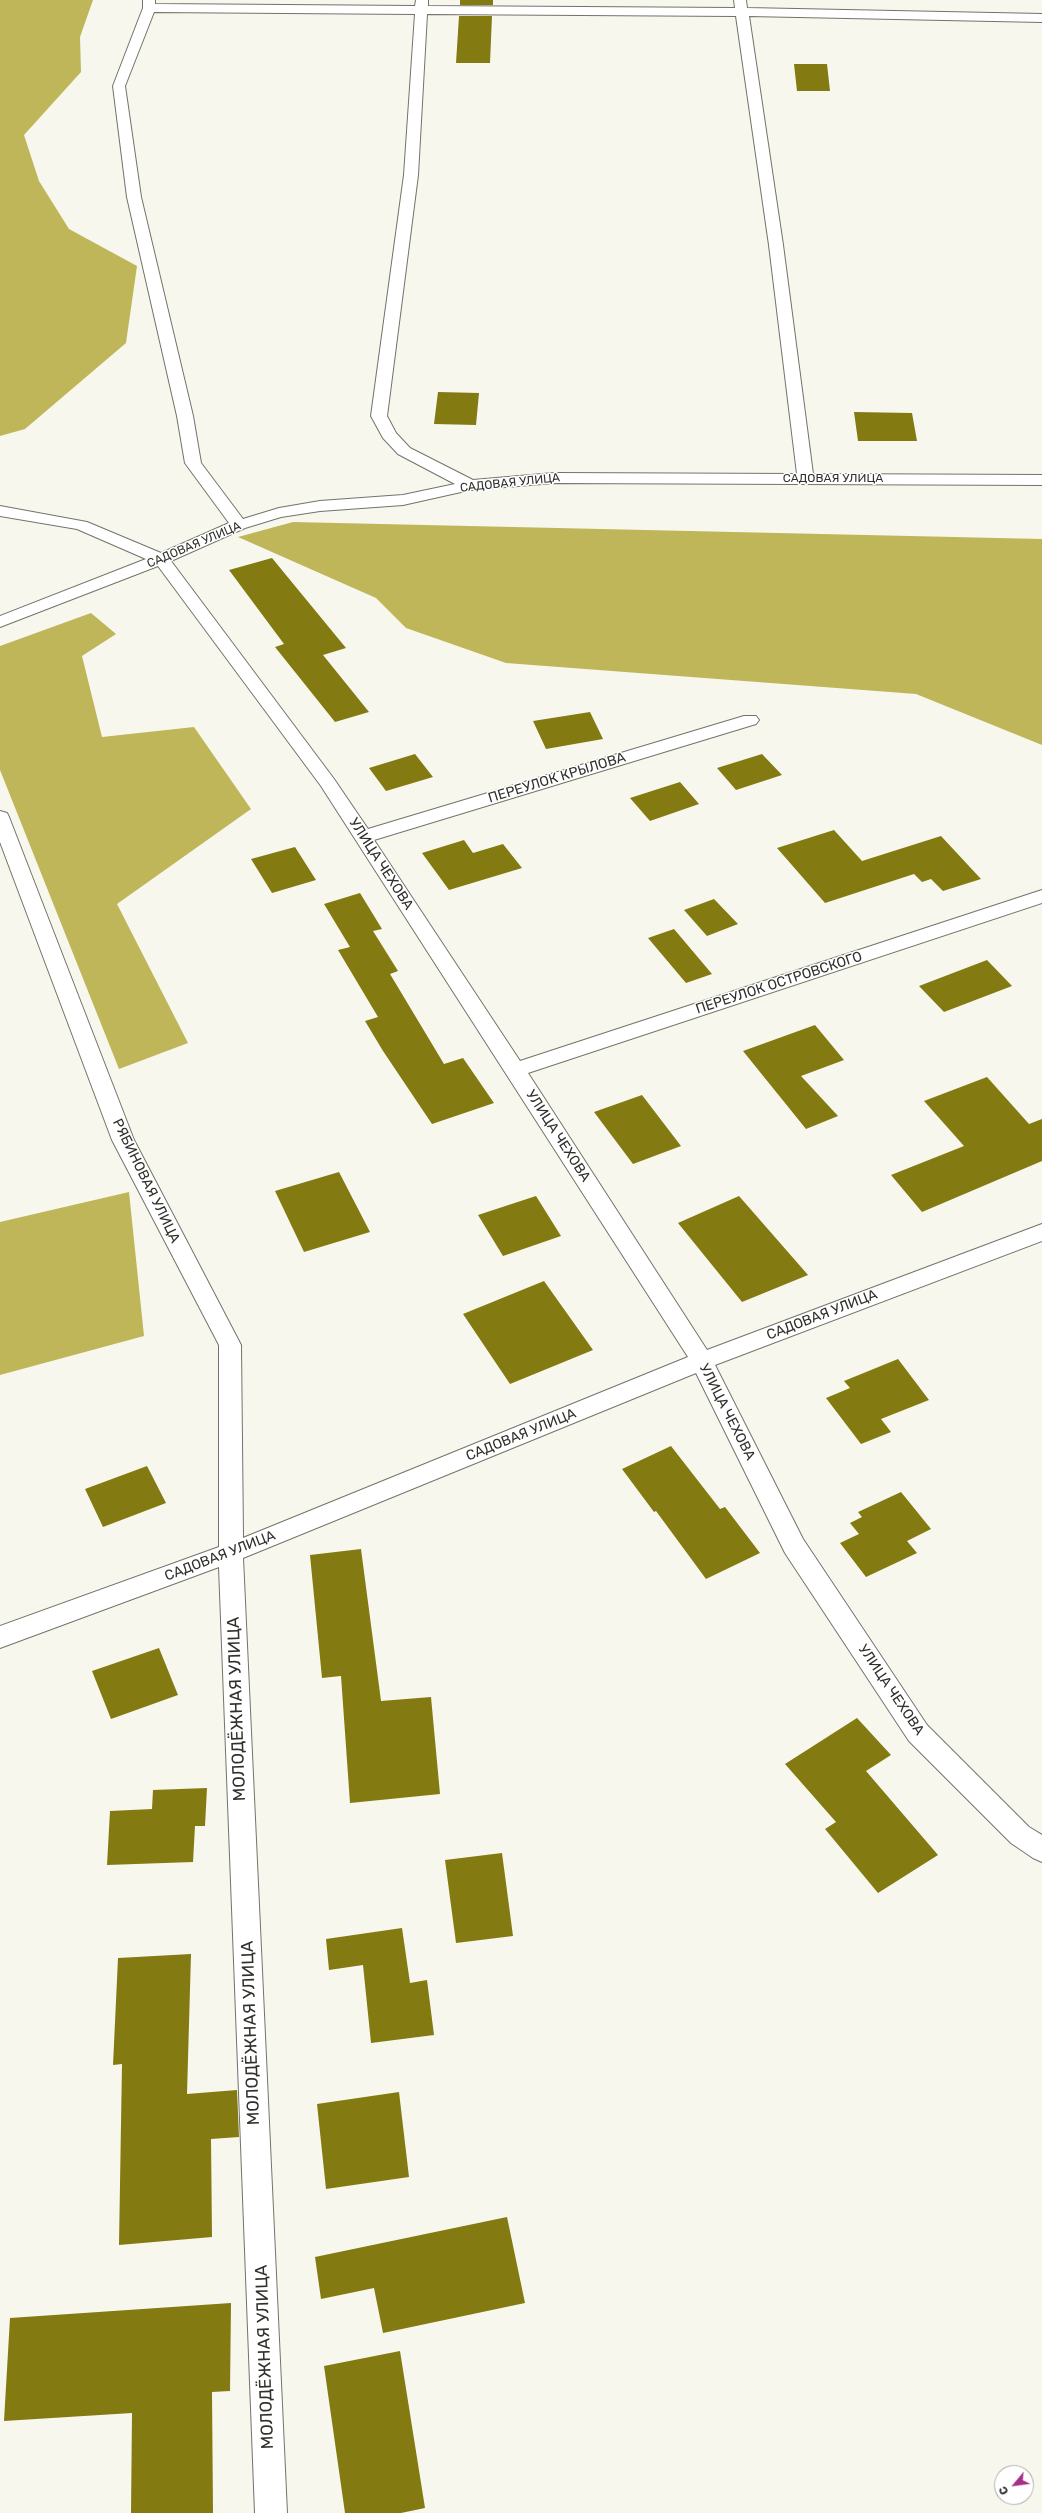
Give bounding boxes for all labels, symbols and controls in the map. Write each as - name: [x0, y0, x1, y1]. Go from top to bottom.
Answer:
- street label: САДОВАЯ УЛИЦА: [459, 471, 561, 495]
- street label: САДОВАЯ УЛИЦА: [783, 472, 883, 486]
- street label: САДОВАЯ УЛИЦА: [145, 519, 243, 571]
- street label: ПЕРЕУЛОК КРЫЛОВА: [486, 749, 628, 807]
- street label: УЛИЦА ЧЕХОВА: [345, 815, 417, 913]
- street label: ПЕРЕУЛОК ОСТРОВСКОГО: [694, 948, 864, 1018]
- street label: УЛИЦА ЧЕХОВА: [522, 1087, 594, 1185]
- street label: РЯБИНОВАЯ УЛИЦА: [109, 1116, 183, 1246]
- street label: САДОВАЯ УЛИЦА: [764, 1286, 880, 1344]
- street label: УЛИЦА ЧЕХОВА: [695, 1361, 759, 1463]
- street label: САДОВАЯ УЛИЦА: [464, 1405, 578, 1465]
- street label: САДОВАЯ УЛИЦА: [162, 1527, 278, 1585]
- street label: МОЛОДЁЖНАЯ УЛИЦА: [224, 1617, 250, 1801]
- street label: УЛИЦА ЧЕХОВА: [854, 1641, 928, 1739]
- street label: МОЛОДЁЖНАЯ УЛИЦА: [238, 1941, 264, 2125]
- street label: МОЛОДЁЖНАЯ УЛИЦА: [252, 2265, 278, 2449]
- north arrow: [994, 2465, 1034, 2505]
- text: С: [996, 2484, 1012, 2497]

